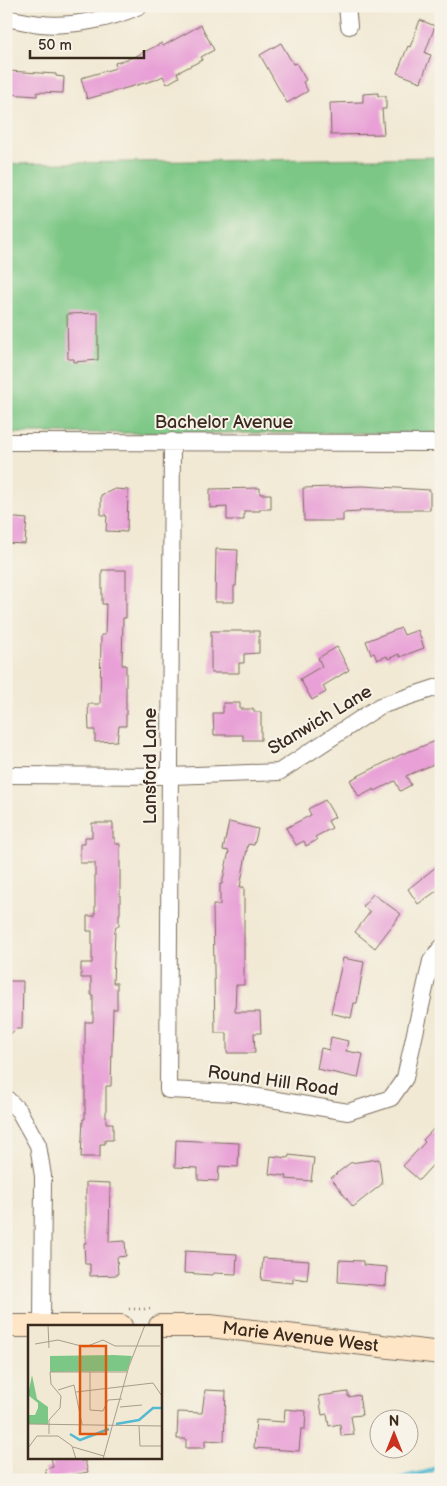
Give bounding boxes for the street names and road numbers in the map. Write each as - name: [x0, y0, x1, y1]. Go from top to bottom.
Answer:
- street label: Bachelor Avenue: [155, 412, 294, 433]
- street label: Stanwich Lane: [264, 681, 376, 759]
- street label: Lansford Lane: [140, 708, 161, 824]
- street label: Round Hill Road: [206, 1061, 340, 1101]
- street label: Marie Avenue West: [221, 1317, 380, 1356]

